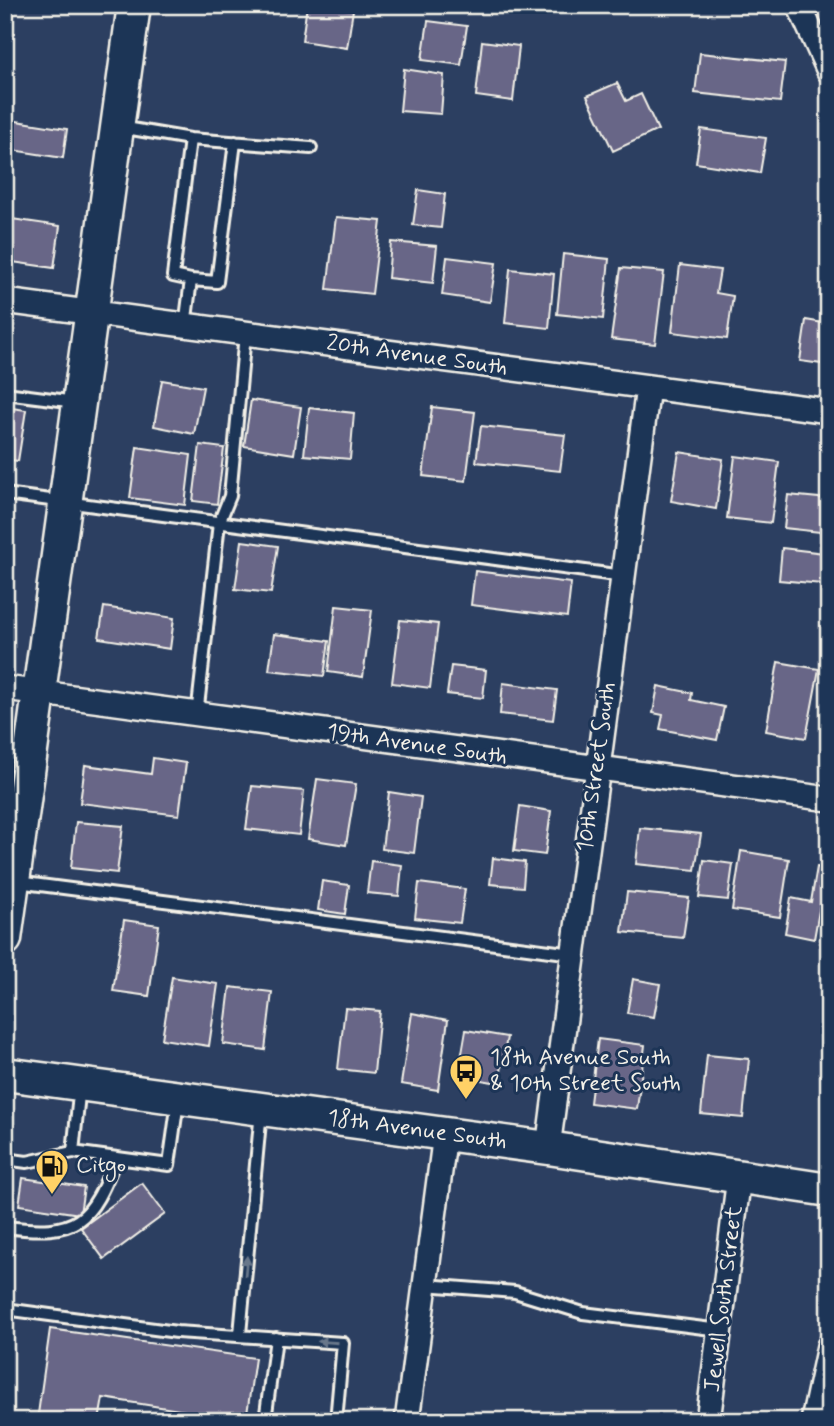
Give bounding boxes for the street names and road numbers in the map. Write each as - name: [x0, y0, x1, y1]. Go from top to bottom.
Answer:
- street label: 20th Avenue South: [325, 328, 509, 384]
- street label: 10th Street South: [570, 680, 624, 854]
- street label: 19th Avenue South: [325, 717, 509, 773]
- street label: 18th Avenue South: [326, 1103, 509, 1157]
- street label: Jewell South Street: [698, 1204, 750, 1394]

